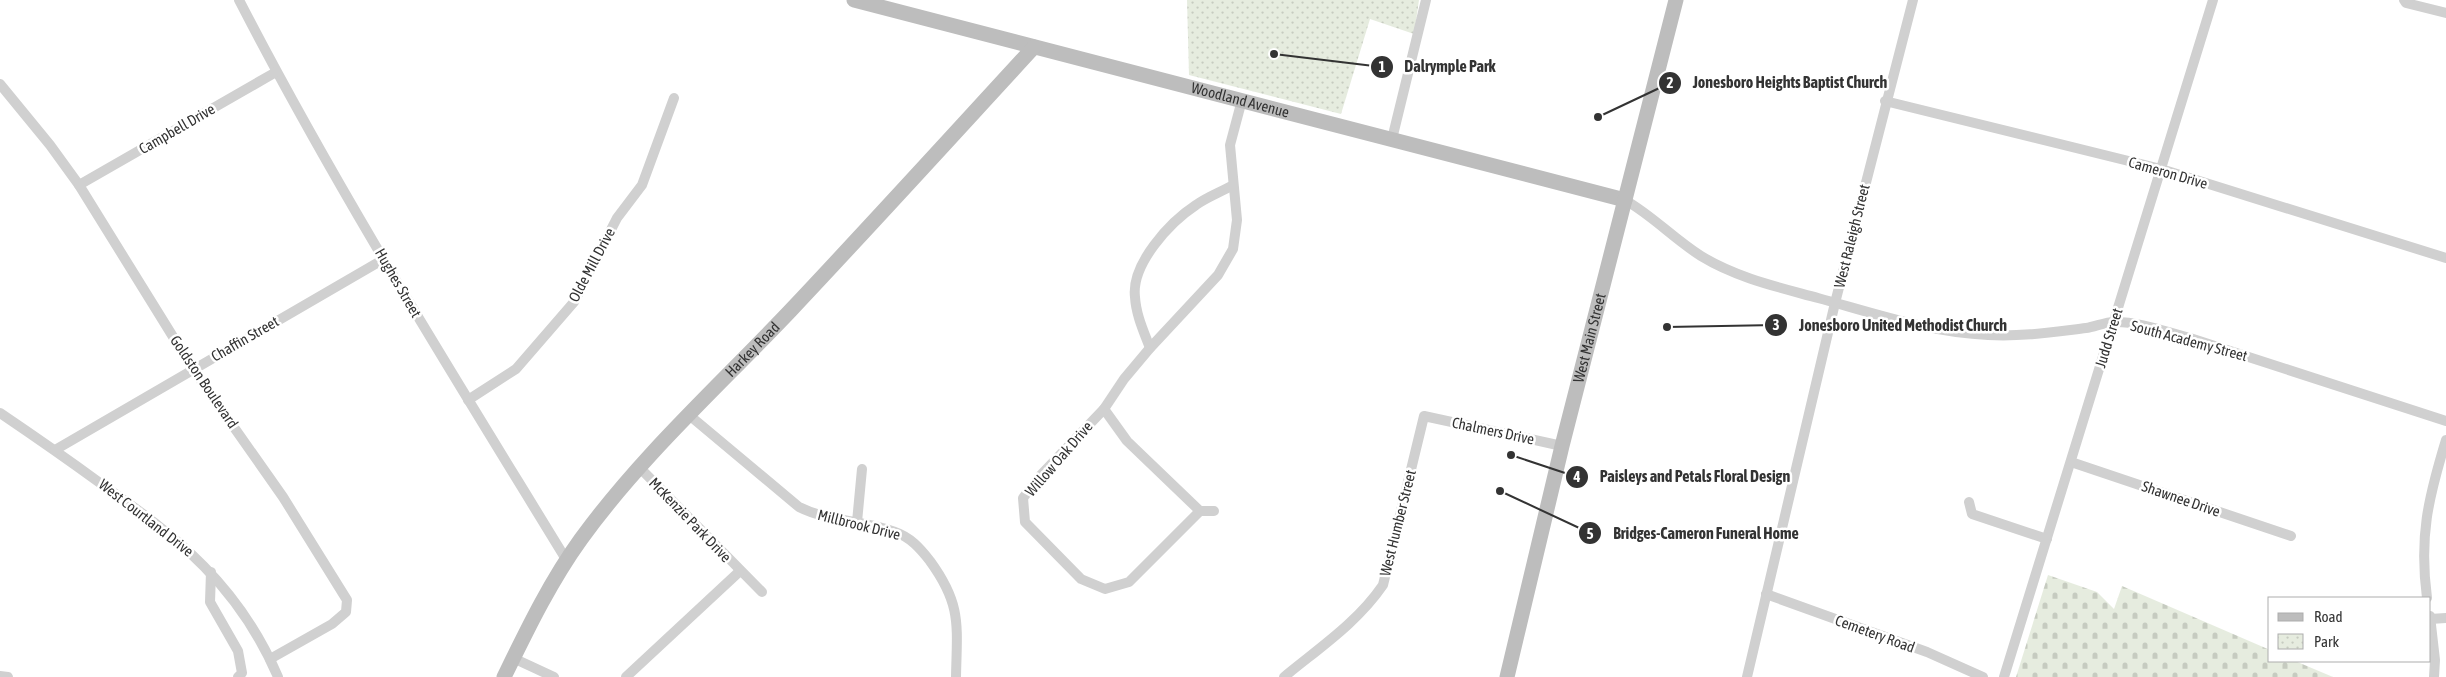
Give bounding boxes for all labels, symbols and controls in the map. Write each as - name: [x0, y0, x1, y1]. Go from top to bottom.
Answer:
- callout: Dalrymple Park: [1369, 51, 1506, 82]
- text: Dalrymple Park: [1404, 57, 1497, 75]
- text: 1: [1378, 58, 1386, 75]
- callout: Jonesboro Heights Baptist Church: [1657, 67, 1897, 98]
- text: Jonesboro Heights Baptist Church: [1692, 73, 1888, 91]
- text: 2: [1666, 74, 1674, 91]
- street label: Woodland Avenue: [1189, 79, 1291, 121]
- street label: Campbell Drive: [136, 100, 218, 157]
- street label: Cameron Drive: [2127, 153, 2210, 192]
- street label: West Raleigh Street: [1830, 182, 1873, 289]
- street label: Olde Mill Drive: [565, 225, 618, 305]
- street label: Hughes Street: [372, 245, 425, 320]
- street label: West Main Street: [1570, 291, 1609, 384]
- street label: Judd Street: [2091, 306, 2126, 370]
- callout: Jonesboro United Methodist Church: [1764, 309, 2017, 340]
- street label: Chaffin Street: [208, 312, 281, 365]
- text: 3: [1772, 316, 1780, 333]
- text: Jonesboro United Methodist Church: [1798, 316, 2007, 334]
- street label: South Academy Street: [2129, 317, 2249, 364]
- street label: Harkey Road: [722, 318, 783, 380]
- street label: Goldston Boulevard: [167, 332, 242, 431]
- street label: Chalmers Drive: [1451, 414, 1536, 448]
- street label: Willow Oak Drive: [1022, 418, 1096, 500]
- callout: Paisleys and Petals Floral Design: [1565, 461, 1800, 492]
- text: Paisleys and Petals Floral Design: [1600, 467, 1790, 485]
- street label: West Humber Street: [1376, 468, 1419, 578]
- text: 4: [1572, 468, 1581, 485]
- street label: McKenzie Park Drive: [646, 474, 735, 565]
- street label: West Courtland Drive: [96, 475, 197, 560]
- street label: Shawnee Drive: [2140, 477, 2223, 520]
- street label: Millbrook Drive: [816, 506, 903, 543]
- callout: Bridges-Cameron Funeral Home: [1578, 518, 1808, 549]
- text: Bridges-Cameron Funeral Home: [1613, 524, 1799, 542]
- text: 5: [1586, 525, 1594, 542]
- legend: [2268, 597, 2431, 662]
- text: Road: [2314, 608, 2343, 625]
- street label: Cemetery Road: [1833, 611, 1917, 656]
- text: Park: [2314, 633, 2339, 650]

